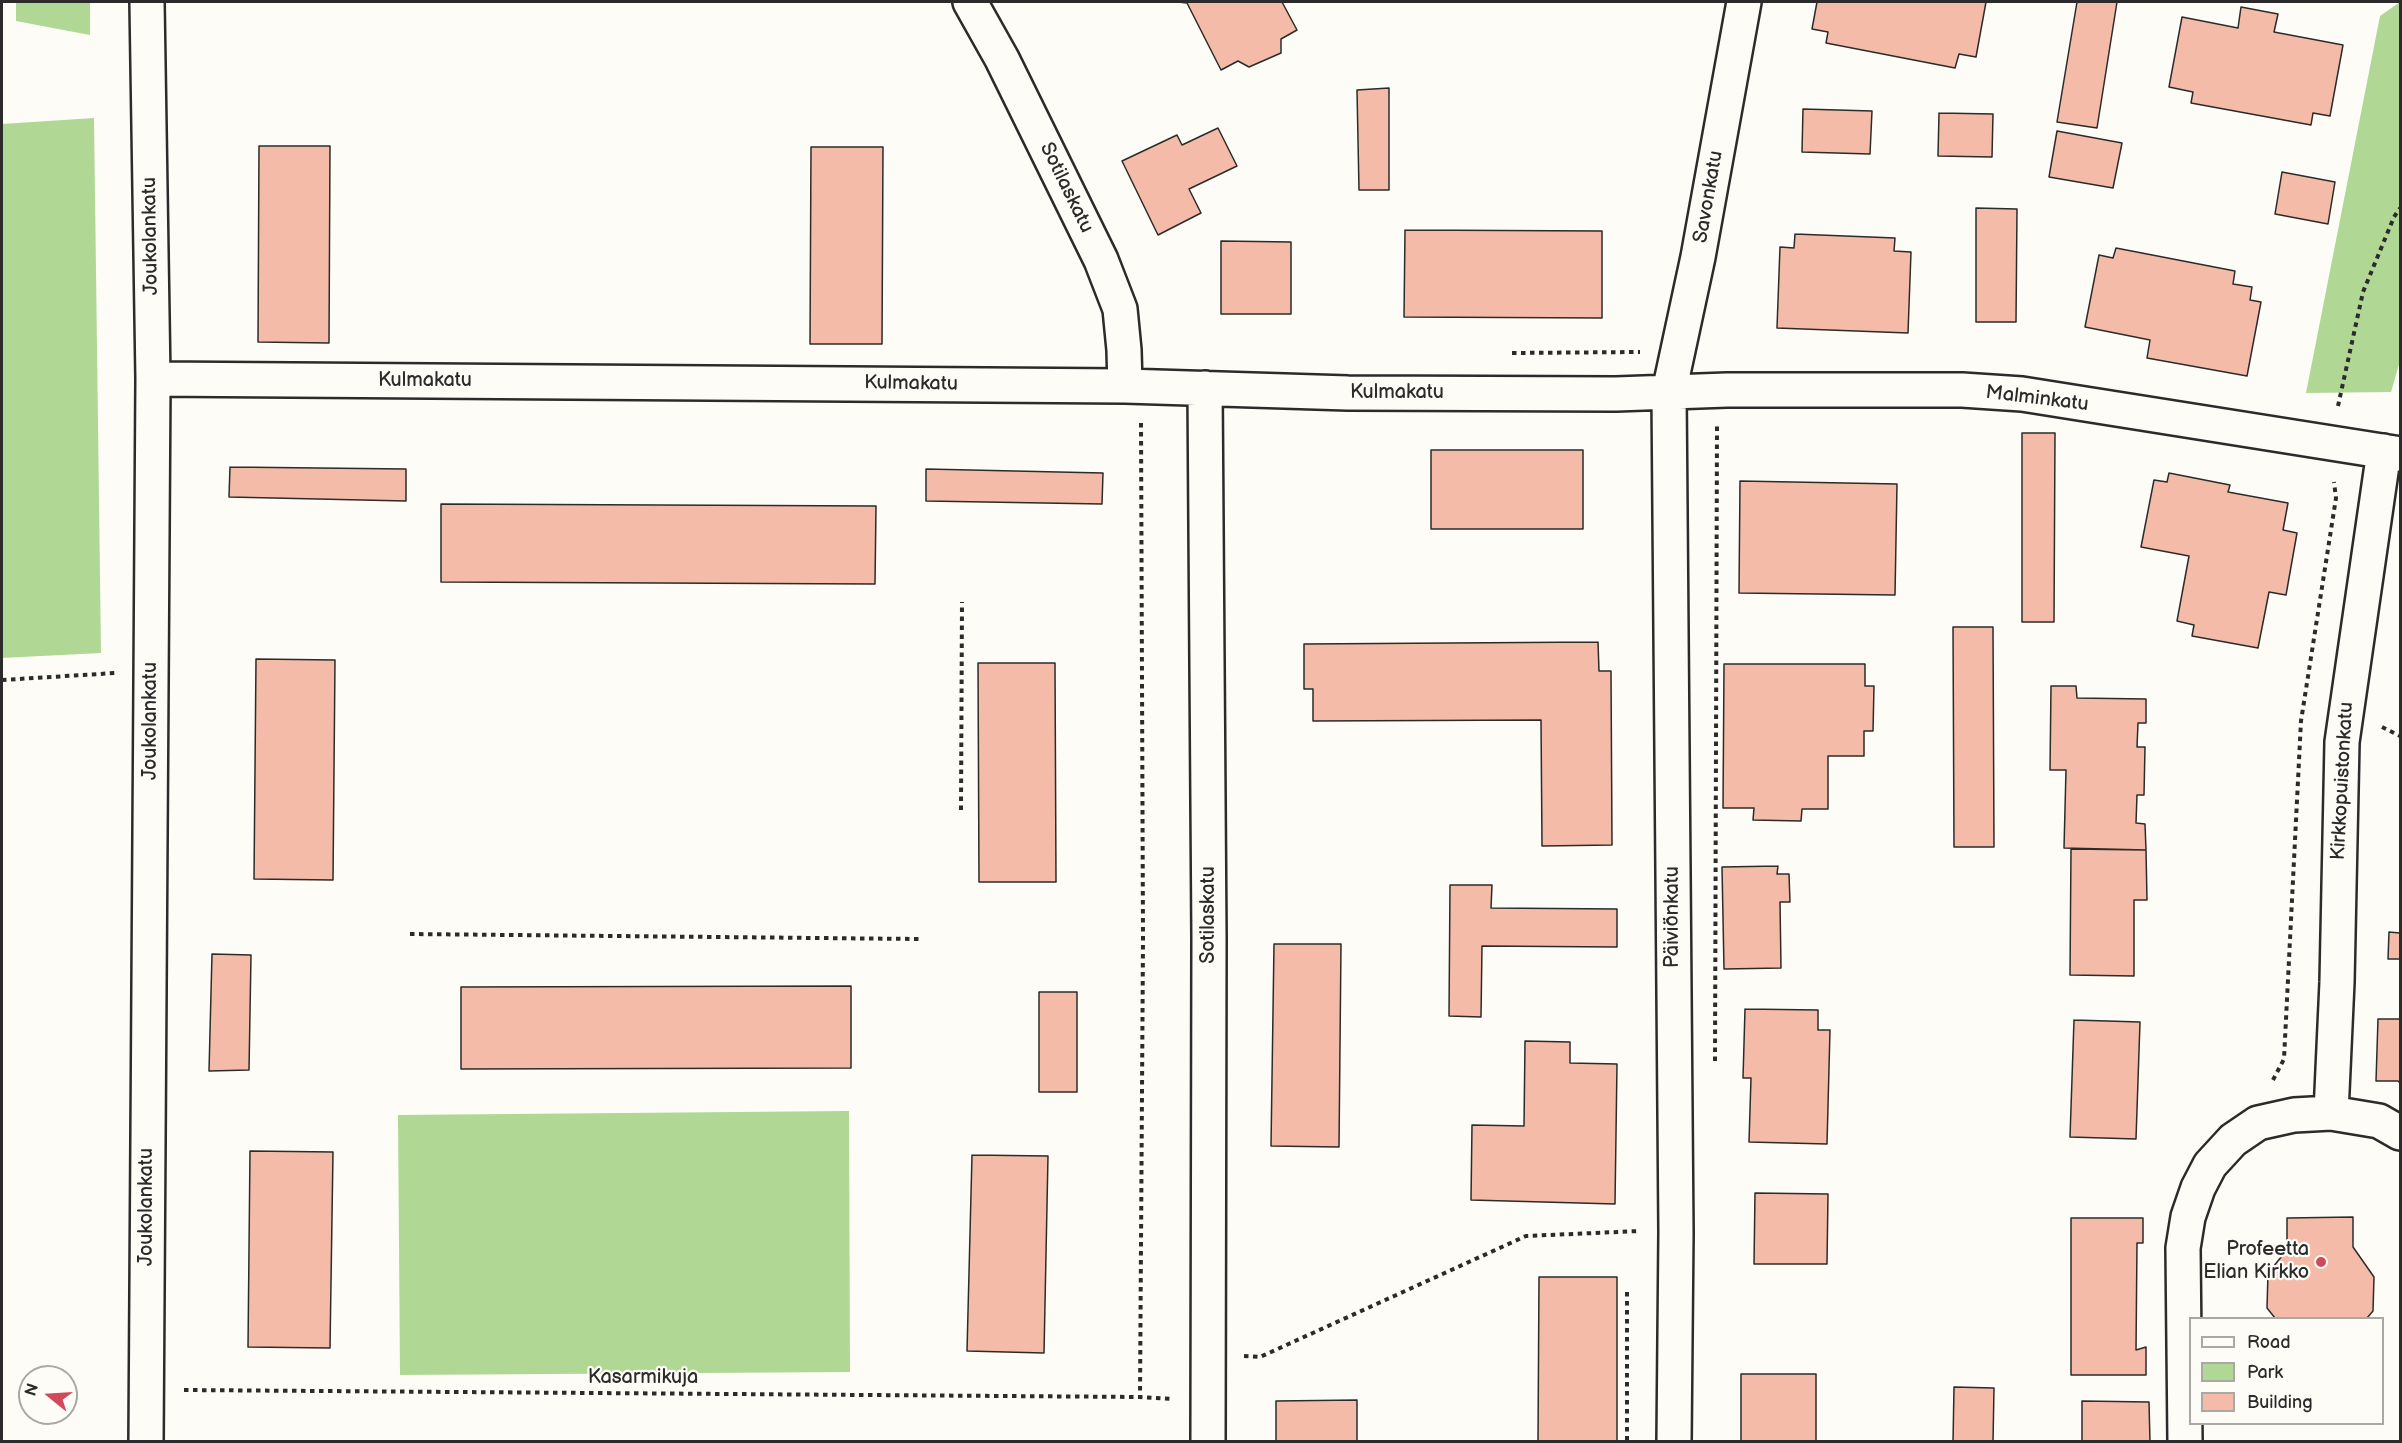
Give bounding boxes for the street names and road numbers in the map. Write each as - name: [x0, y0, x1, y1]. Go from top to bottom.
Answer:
- street label: Sotilaskatu: [1034, 139, 1098, 237]
- street label: Savonkatu: [1689, 149, 1729, 245]
- street label: Joukolankatu: [138, 177, 164, 295]
- street label: Kulmakatu: [378, 369, 472, 393]
- street label: Kulmakatu: [864, 371, 958, 397]
- street label: Kulmakatu: [1350, 381, 1444, 405]
- street label: Malminkatu: [1984, 381, 2090, 417]
- street label: Joukolankatu: [139, 662, 163, 780]
- street label: Kirkkopuistonkatu: [2327, 701, 2359, 861]
- street label: Sotilaskatu: [1197, 866, 1221, 964]
- street label: Päiviönkatu: [1661, 866, 1685, 968]
- street label: Joukolankatu: [135, 1148, 159, 1266]
- street label: Kasarmikuja: [588, 1366, 698, 1390]

